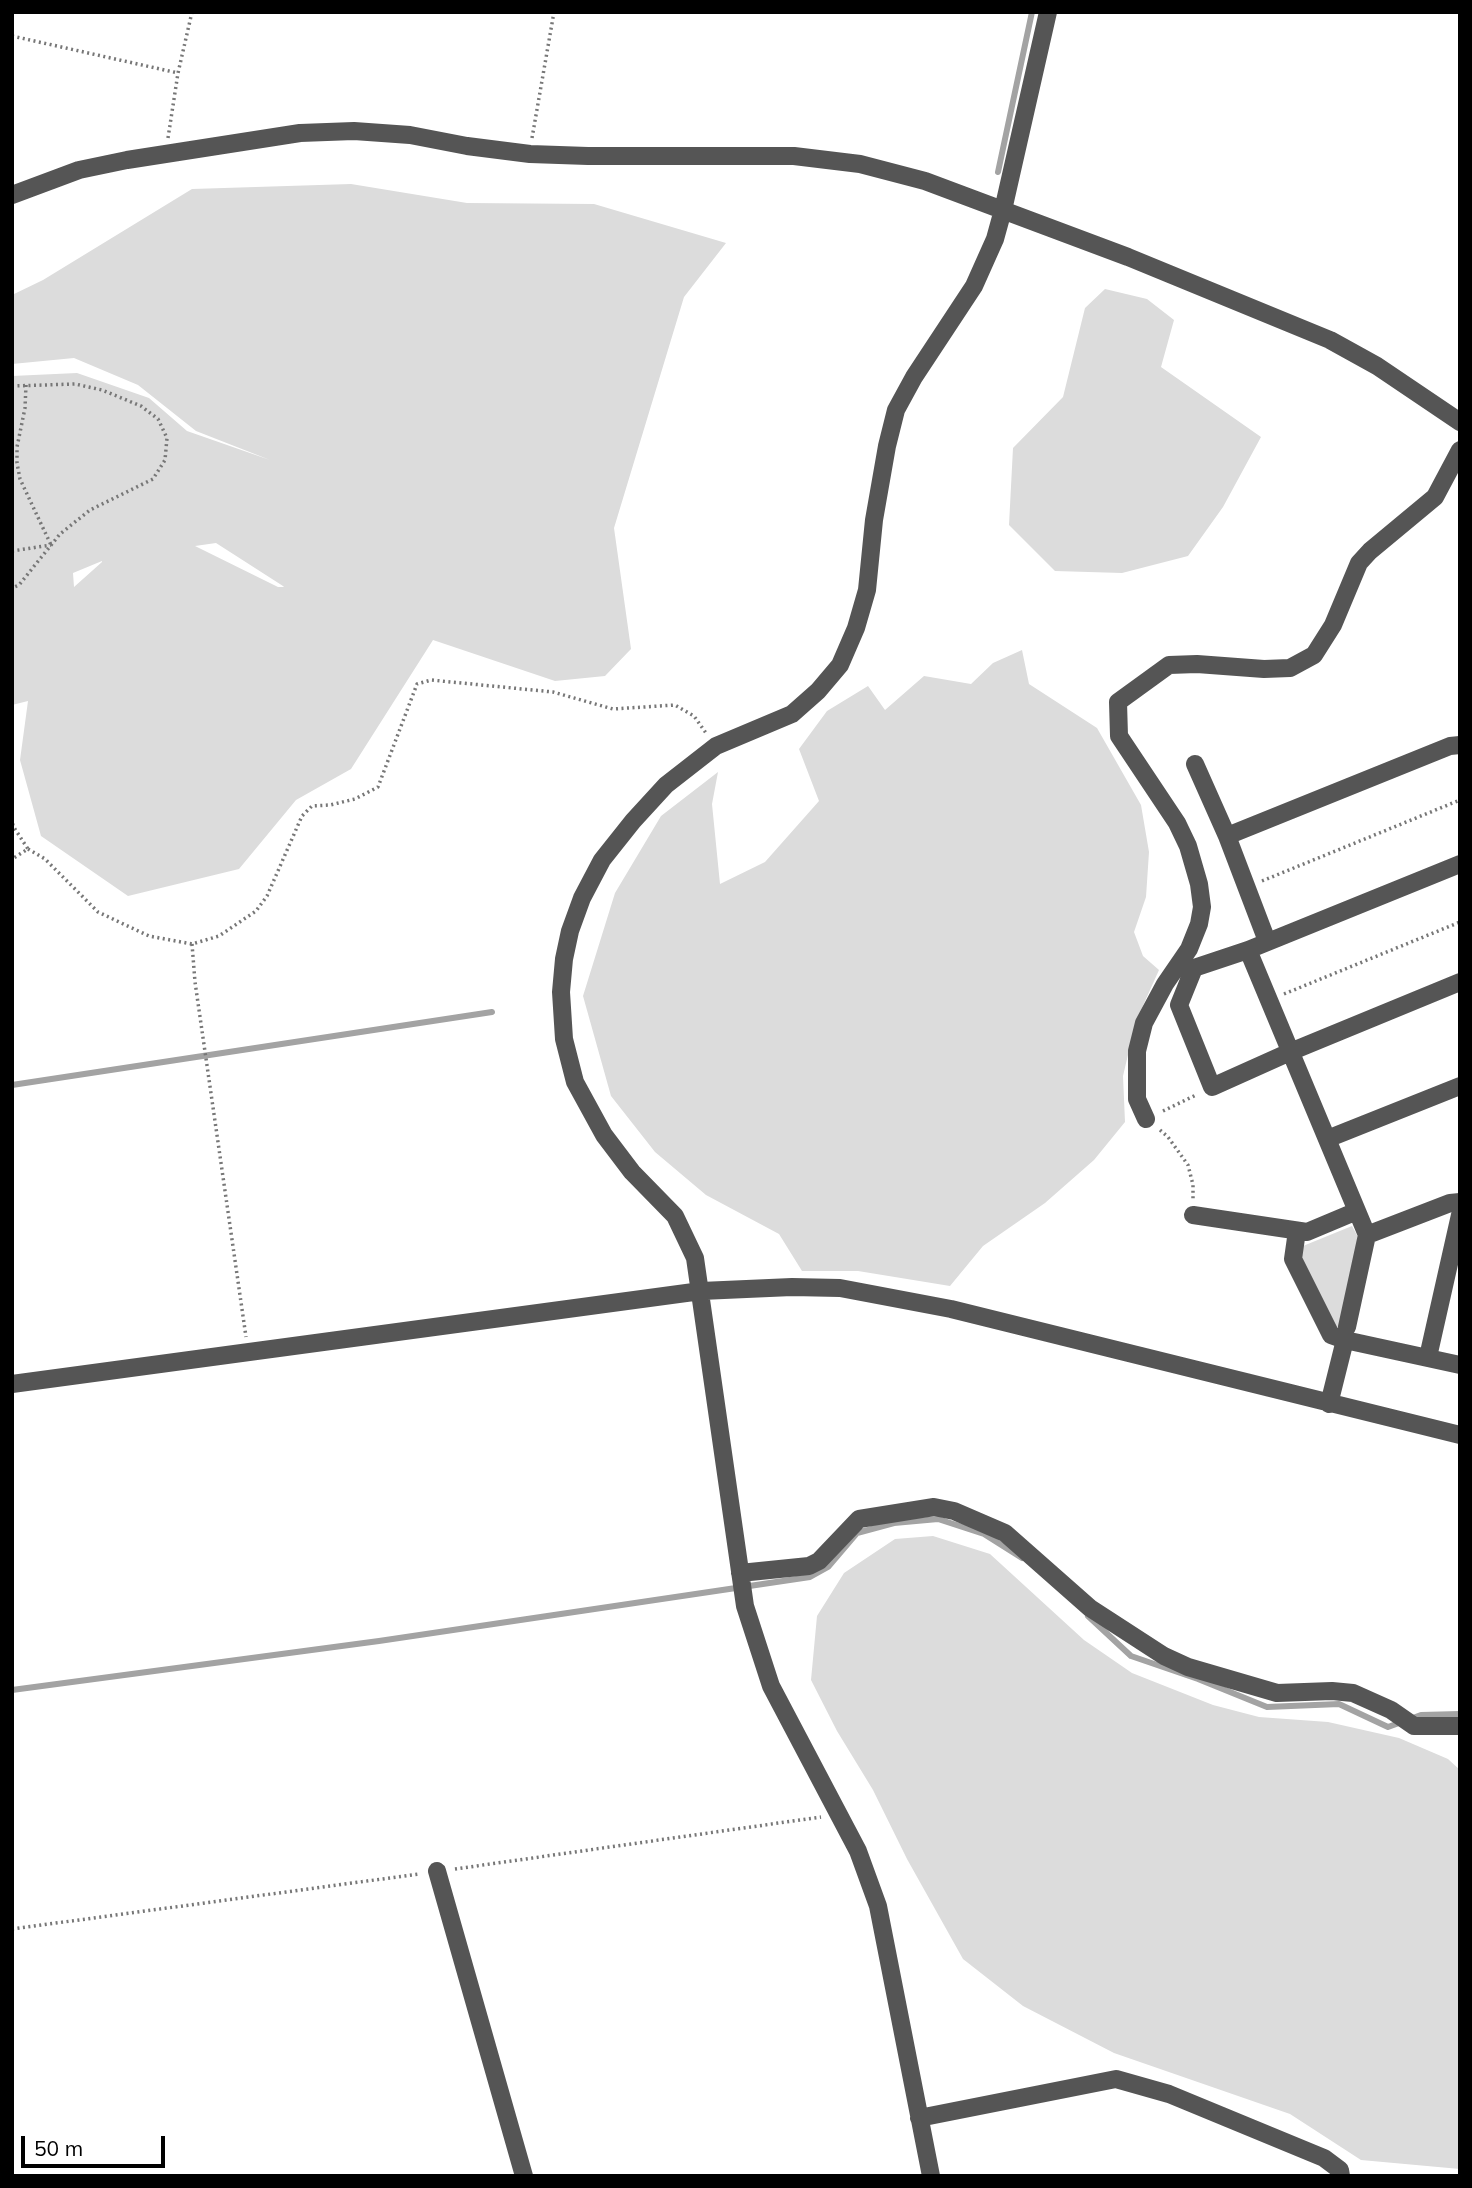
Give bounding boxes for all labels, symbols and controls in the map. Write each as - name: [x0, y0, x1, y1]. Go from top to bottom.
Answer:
- scale bar: [24, 2122, 168, 2166]
- text: 50 m: [34, 2135, 83, 2161]

